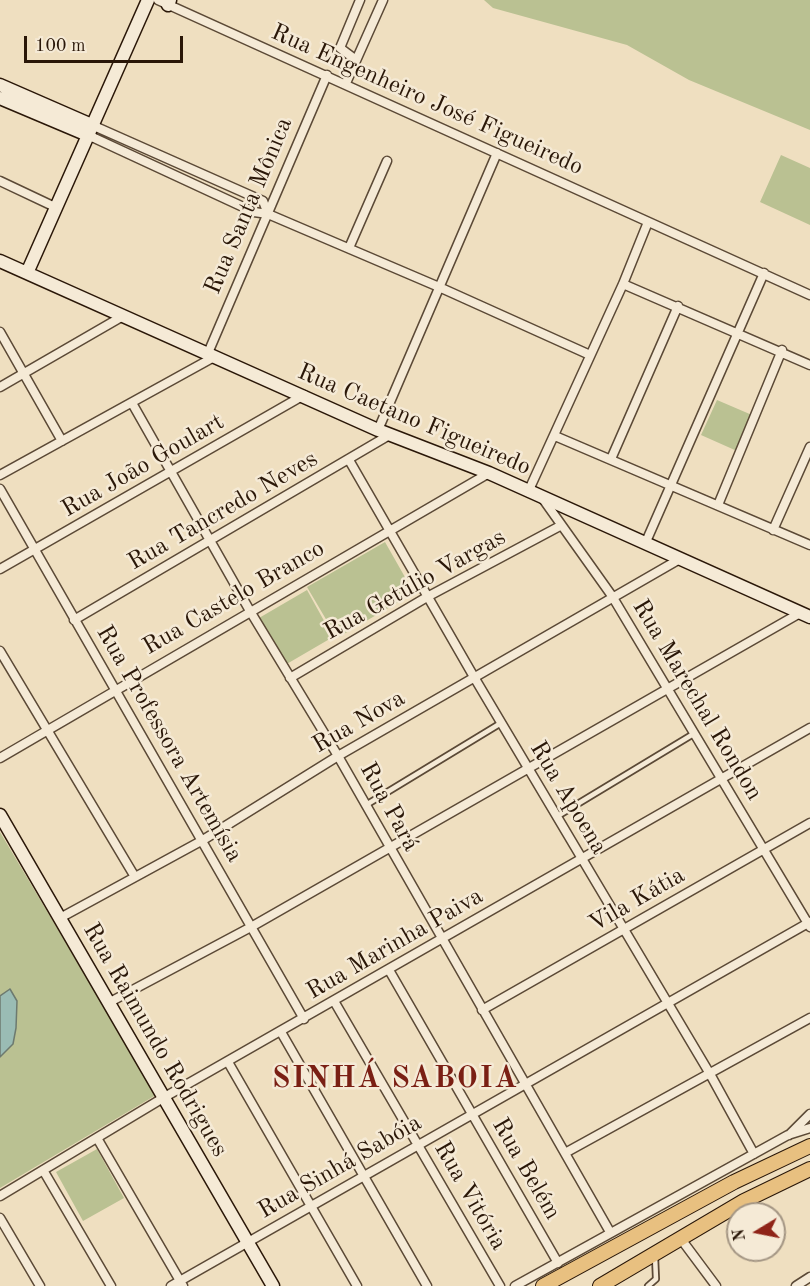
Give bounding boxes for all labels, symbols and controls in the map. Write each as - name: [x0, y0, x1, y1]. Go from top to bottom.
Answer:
- street label: Rua Engenheiro José Figueiredo: [267, 18, 587, 182]
- scale bar: [27, 24, 186, 62]
- text: 100 m: [35, 37, 86, 55]
- street label: Rua Santa Mônica: [199, 113, 299, 299]
- street label: Rua Caetano Figueiredo: [293, 358, 535, 482]
- street label: Rua João Goulart: [57, 408, 229, 524]
- street label: Rua Tancredo Neves: [123, 445, 323, 577]
- street label: Rua Getúlio Vargas: [319, 523, 511, 647]
- street label: Rua Castelo Branco: [138, 534, 330, 662]
- street label: Rua Marechal Rondon: [626, 594, 768, 806]
- street label: Rua Professora Artemísia: [89, 620, 249, 868]
- street label: Rua Nova: [308, 684, 410, 760]
- street label: Rua Apoena: [523, 736, 613, 860]
- street label: Rua Pará: [353, 757, 425, 857]
- street label: Vila Kátia: [584, 861, 690, 939]
- street label: Rua Marinha Paiva: [302, 882, 488, 1006]
- street label: Rua Raimundo Rodrigues: [76, 918, 234, 1162]
- district label: SINHÁ SABOIA: [272, 1061, 518, 1097]
- street label: Rua Sinhá Sabóia: [253, 1109, 427, 1225]
- street label: Rua Belém: [485, 1113, 567, 1225]
- street label: Rua Vitória: [427, 1136, 513, 1256]
- north arrow: [726, 1202, 786, 1262]
- text: N: [731, 1227, 749, 1242]

